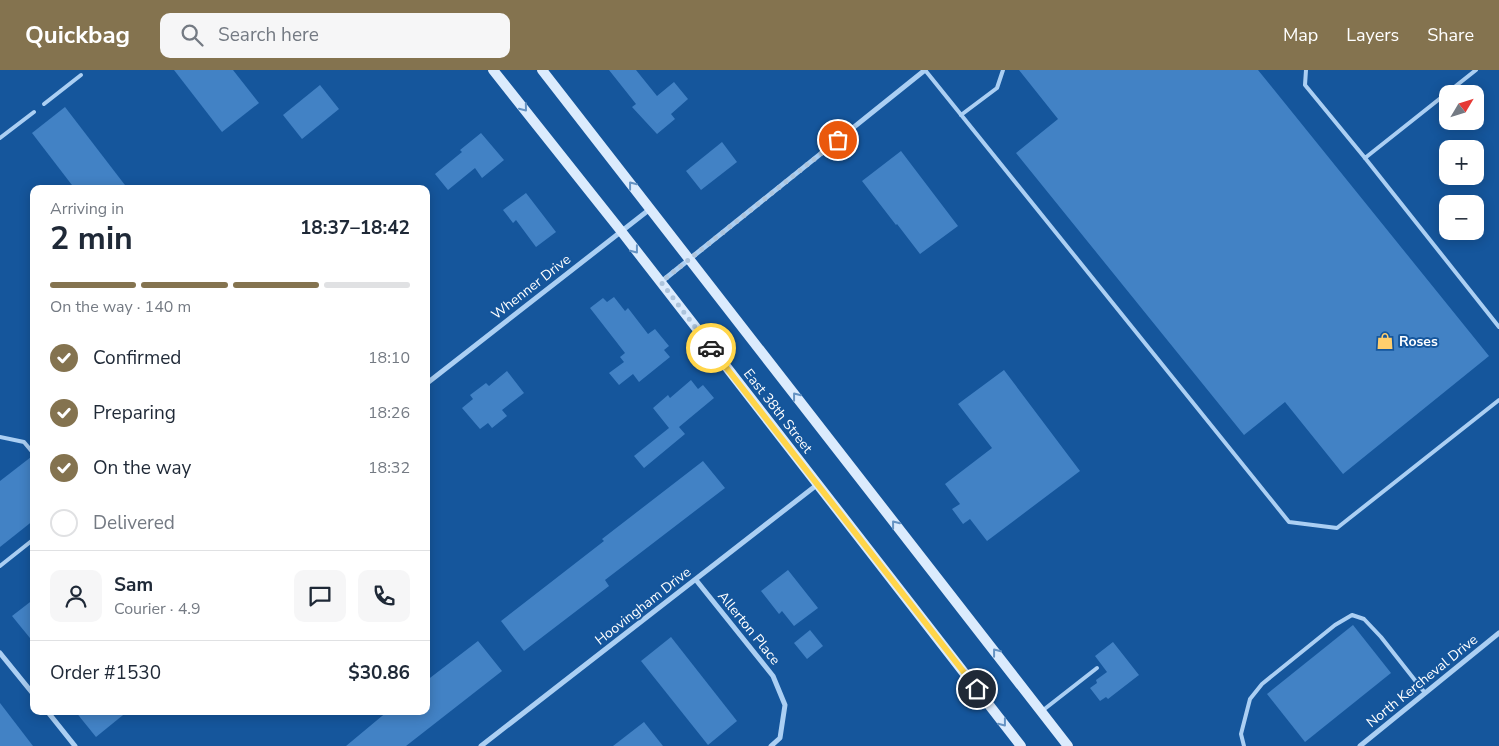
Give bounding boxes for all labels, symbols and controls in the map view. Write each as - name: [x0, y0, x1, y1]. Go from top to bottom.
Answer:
- search box: [160, 13, 510, 58]
- text: Quickbag: [25, 19, 130, 51]
- icon: search: [178, 21, 206, 49]
- text: Search here: [218, 22, 319, 48]
- text: Map: [1283, 23, 1318, 47]
- text: Layers: [1346, 23, 1399, 47]
- text: Share: [1427, 23, 1474, 47]
- north arrow: [1439, 85, 1484, 130]
- map controls: [1439, 85, 1484, 240]
- one-way arrow: [518, 102, 526, 111]
- pin: [817, 119, 859, 161]
- icon: bag: [824, 126, 852, 154]
- button: +: [1439, 140, 1484, 185]
- one-way arrow: [628, 181, 637, 190]
- button: −: [1439, 195, 1484, 240]
- text: Arriving in: [50, 198, 124, 220]
- text: 18:37–18:42: [300, 215, 410, 241]
- text: 2 min: [50, 217, 133, 260]
- one-way arrow: [630, 244, 639, 253]
- street label: Whenner Drive: [487, 250, 575, 324]
- text: On the way · 140 m: [50, 296, 191, 318]
- courier: [686, 323, 736, 373]
- shop icon: Roses: [1375, 331, 1395, 351]
- place label: Roses: [1399, 332, 1438, 351]
- icon: car: [697, 334, 725, 362]
- icon: check: [50, 344, 78, 372]
- text: Confirmed: [93, 345, 181, 371]
- text: 18:10: [368, 347, 410, 369]
- street label: East 38th Street: [739, 365, 817, 457]
- one-way arrow: [793, 392, 802, 402]
- icon: check: [50, 399, 78, 427]
- text: Preparing: [93, 400, 176, 426]
- text: 18:26: [368, 402, 410, 424]
- icon: check: [50, 454, 78, 482]
- text: On the way: [93, 455, 191, 481]
- text: 18:32: [368, 457, 410, 479]
- text: Delivered: [93, 510, 175, 536]
- one-way arrow: [893, 521, 901, 530]
- street label: Hoovingham Drive: [591, 563, 695, 649]
- button: person: [50, 570, 102, 622]
- button: chat: [294, 570, 346, 622]
- button: phone: [358, 570, 410, 622]
- text: Sam: [114, 572, 153, 598]
- street label: Allerton Place: [713, 587, 785, 669]
- text: Courier · 4.9: [114, 598, 200, 620]
- street label: North Kercheval Drive: [1362, 630, 1482, 732]
- one-way arrow: [993, 648, 1002, 658]
- text: Order #1530: [50, 660, 161, 686]
- text: $30.86: [348, 660, 410, 686]
- pin: [956, 668, 998, 710]
- icon: home: [963, 675, 991, 703]
- one-way arrow: [998, 717, 1006, 726]

